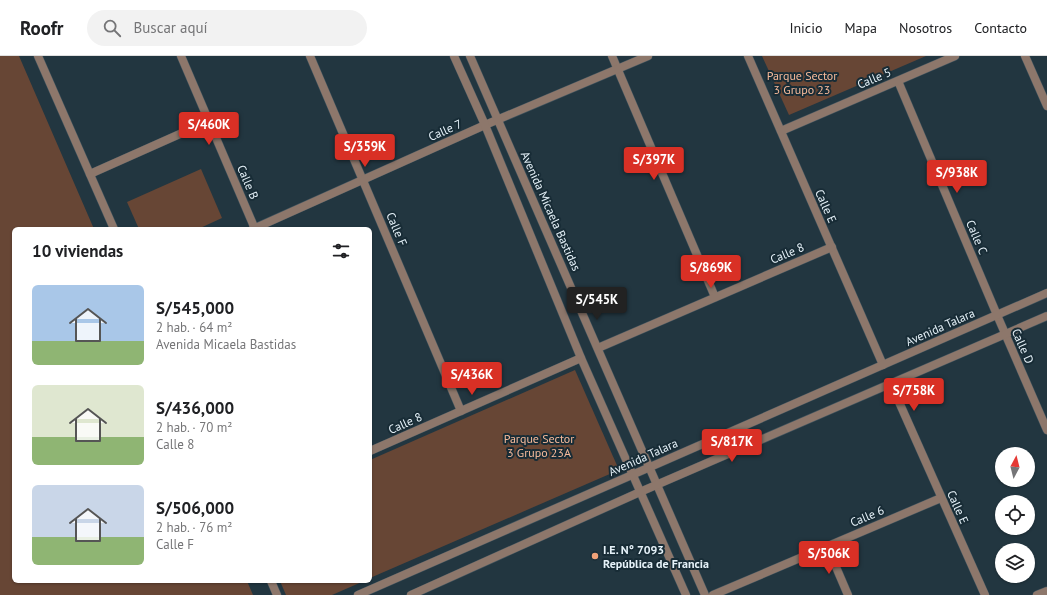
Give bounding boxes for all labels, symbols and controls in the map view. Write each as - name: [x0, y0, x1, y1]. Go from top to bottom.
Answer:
- search box: [87, 10, 367, 46]
- text: Roofr: [20, 16, 63, 40]
- icon: search: [101, 17, 123, 39]
- text: Buscar aquí: [133, 18, 208, 37]
- text: Inicio: [789, 19, 822, 37]
- text: Mapa: [844, 19, 877, 37]
- text: Nosotros: [899, 19, 952, 37]
- text: Contacto: [974, 19, 1027, 37]
- street label: Calle 5: [855, 64, 893, 92]
- park label: Parque Sector 3 Grupo 23: [767, 68, 837, 97]
- pin: S/460K: [176, 112, 242, 146]
- text: S/460K: [188, 116, 230, 133]
- street label: Calle 7: [426, 116, 464, 144]
- pin: S/359K: [332, 134, 398, 168]
- text: S/359K: [344, 138, 386, 155]
- pin: S/397K: [621, 147, 687, 181]
- street label: Avenida Micaela Bastidas: [518, 149, 584, 273]
- text: S/397K: [633, 151, 675, 168]
- pin: S/938K: [924, 160, 990, 194]
- street label: Calle B: [234, 163, 262, 201]
- text: S/938K: [936, 164, 978, 181]
- street label: Calle E: [812, 187, 840, 225]
- street label: Calle F: [383, 210, 411, 248]
- street label: Calle C: [963, 218, 991, 257]
- street label: Calle 8: [768, 239, 806, 267]
- text: 10 viviendas: [32, 240, 123, 262]
- icon: filters: [330, 240, 352, 262]
- pin: S/869K: [678, 255, 744, 289]
- text: S/869K: [690, 259, 732, 276]
- pin: S/545K: [564, 287, 630, 321]
- text: S/545K: [576, 291, 618, 308]
- text: S/545,000: [156, 297, 234, 319]
- icon: home: [64, 301, 112, 349]
- street label: Avenida Talara: [903, 305, 977, 349]
- text: 2 hab. · 64 m²: [156, 319, 232, 336]
- street label: Calle D: [1009, 326, 1037, 366]
- text: Avenida Micaela Bastidas: [156, 336, 296, 353]
- pin: S/436K: [439, 362, 505, 396]
- text: S/436K: [451, 366, 493, 383]
- pin: S/758K: [881, 378, 947, 412]
- text: S/758K: [893, 382, 935, 399]
- text: S/436,000: [156, 397, 234, 419]
- icon: home: [64, 401, 112, 449]
- street label: Calle 8: [386, 409, 424, 437]
- text: 2 hab. · 70 m²: [156, 419, 232, 436]
- pin: S/817K: [699, 429, 765, 463]
- park label: Parque Sector 3 Grupo 23A: [504, 431, 574, 460]
- text: S/817K: [711, 433, 753, 450]
- street label: Avenida Talara: [606, 435, 680, 479]
- text: Calle 8: [156, 436, 194, 453]
- north arrow: [995, 447, 1035, 487]
- map controls: [995, 447, 1035, 583]
- street label: Calle E: [944, 488, 972, 526]
- button: locate: [995, 495, 1035, 535]
- text: S/506,000: [156, 497, 234, 519]
- icon: home: [64, 501, 112, 549]
- street label: Calle 6: [848, 502, 886, 530]
- text: 2 hab. · 76 m²: [156, 519, 232, 536]
- text: Calle F: [156, 536, 194, 553]
- pin: S/506K: [796, 541, 862, 575]
- place label: I.E. N° 7093 República de Francia: [603, 542, 709, 571]
- button: layers: [995, 543, 1035, 583]
- text: S/506K: [808, 545, 850, 562]
- marker: I.E. N° 7093 República de Francia: [590, 551, 600, 561]

